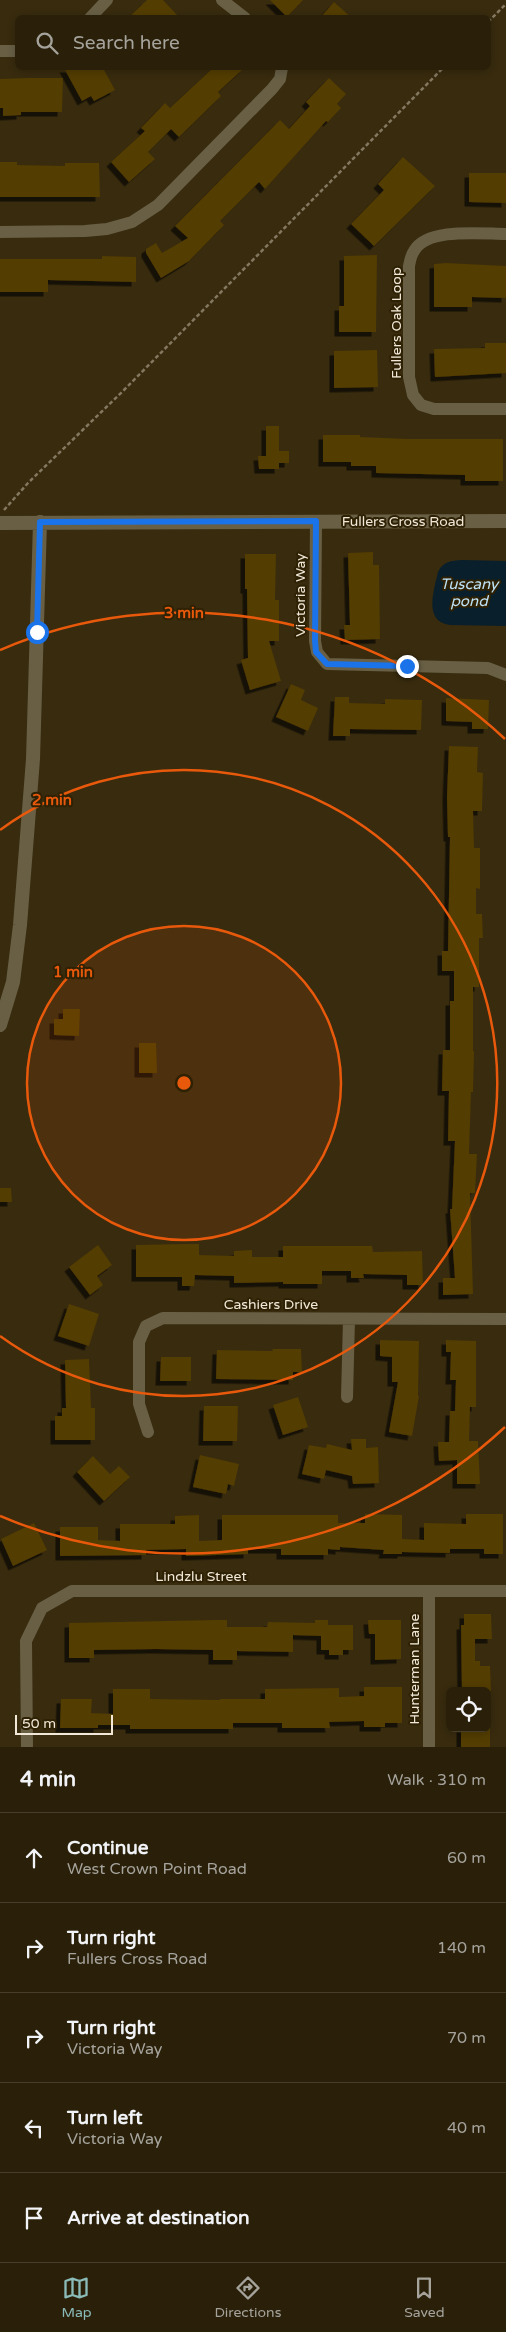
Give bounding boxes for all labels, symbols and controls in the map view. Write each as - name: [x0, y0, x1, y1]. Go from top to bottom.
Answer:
- search box: [15, 15, 491, 70]
- icon: search: [33, 29, 61, 57]
- text: Search here: [73, 32, 180, 54]
- street label: Fullers Oak Loop: [388, 267, 405, 379]
- street label: Fullers Cross Road: [342, 513, 464, 530]
- street label: Victoria Way: [292, 553, 309, 637]
- water label: Tuscany pond: [440, 575, 500, 610]
- text: 3 min: [164, 604, 204, 622]
- route start: [26, 621, 49, 644]
- route end: [396, 655, 419, 678]
- text: 2 min: [32, 791, 72, 809]
- text: 1 min: [53, 963, 93, 981]
- centre of rings: [175, 1074, 193, 1092]
- street label: Cashiers Drive: [224, 1296, 318, 1313]
- street label: Lindzlu Street: [155, 1568, 247, 1585]
- street label: Hunterman Lane: [406, 1613, 423, 1725]
- map controls: [446, 1687, 491, 1732]
- button: locate: [446, 1687, 491, 1732]
- scale bar: [15, 1712, 112, 1735]
- text: 50 m: [22, 1715, 56, 1732]
- text: 4 min: [20, 1767, 76, 1792]
- text: Walk · 310 m: [387, 1770, 486, 1790]
- text: Continue: [67, 1837, 149, 1859]
- icon: ahead: [20, 1844, 48, 1872]
- text: 60 m: [447, 1848, 486, 1868]
- text: West Crown Point Road: [67, 1859, 247, 1879]
- text: Turn right: [67, 1927, 155, 1949]
- icon: right: [20, 1934, 48, 1962]
- text: 140 m: [437, 1938, 486, 1958]
- text: Fullers Cross Road: [67, 1949, 207, 1969]
- text: Turn right: [67, 2017, 155, 2039]
- icon: right: [20, 2024, 48, 2052]
- text: 70 m: [447, 2028, 486, 2048]
- text: Victoria Way: [67, 2039, 162, 2059]
- text: Turn left: [67, 2107, 143, 2129]
- icon: left: [20, 2114, 48, 2142]
- text: 40 m: [447, 2118, 486, 2138]
- text: Victoria Way: [67, 2129, 162, 2149]
- icon: arrive: [20, 2204, 48, 2232]
- text: Arrive at destination: [67, 2207, 250, 2229]
- tab: Map: [61, 2274, 92, 2321]
- tab: Directions: [214, 2274, 281, 2321]
- tab: Saved: [404, 2274, 445, 2321]

